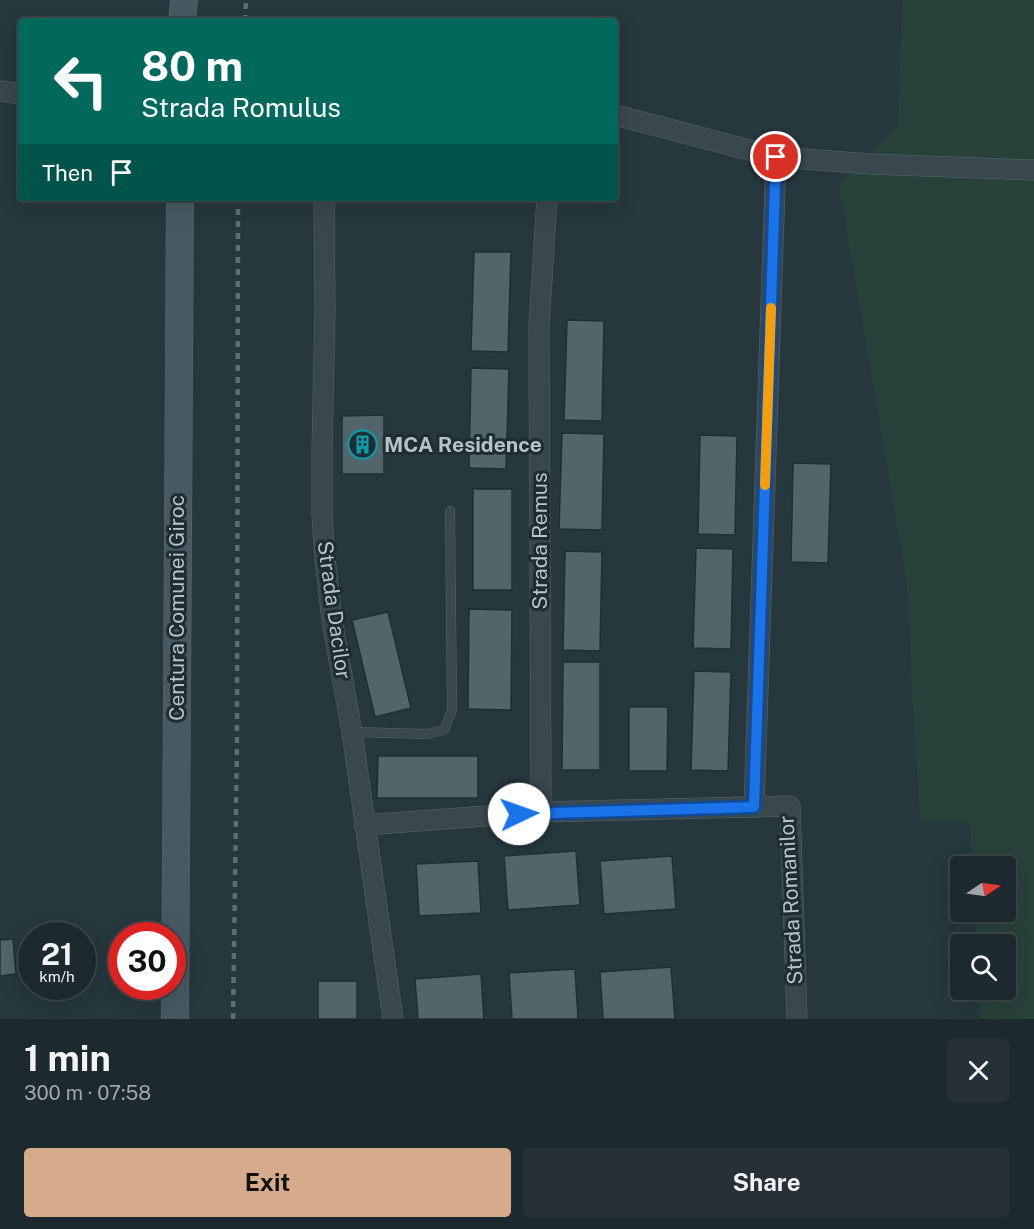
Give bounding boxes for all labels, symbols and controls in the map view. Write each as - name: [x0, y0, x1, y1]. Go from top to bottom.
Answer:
- text: 80 m: [141, 41, 243, 90]
- icon: left: [42, 42, 120, 120]
- text: Strada Romulus: [141, 91, 341, 123]
- pin: [750, 131, 801, 182]
- icon: arrive: [759, 140, 792, 173]
- icon: arrive: [105, 156, 138, 189]
- text: Then: [42, 160, 93, 186]
- building icon: MCA Residence: [347, 429, 379, 461]
- place label: MCA Residence: [384, 432, 542, 457]
- street label: Strada Remus: [527, 472, 552, 610]
- street label: Centura Comunei Giroc: [164, 495, 189, 721]
- street label: Strada Dacilor: [312, 539, 357, 681]
- position arrow: [487, 782, 551, 846]
- street label: Strada Romanilor: [774, 815, 807, 985]
- north arrow: [950, 856, 1016, 922]
- map controls: [950, 856, 1016, 1000]
- speed limit sign: 30: [108, 922, 186, 1000]
- button: search: [950, 934, 1016, 1000]
- text: 21: [41, 936, 73, 972]
- text: km/h: [39, 968, 75, 985]
- text: 1 min: [24, 1037, 111, 1079]
- button: close: [947, 1039, 1010, 1102]
- text: 300 m · 07:58: [24, 1081, 151, 1105]
- button: Exit: [24, 1148, 511, 1217]
- button: Share: [523, 1148, 1010, 1217]

